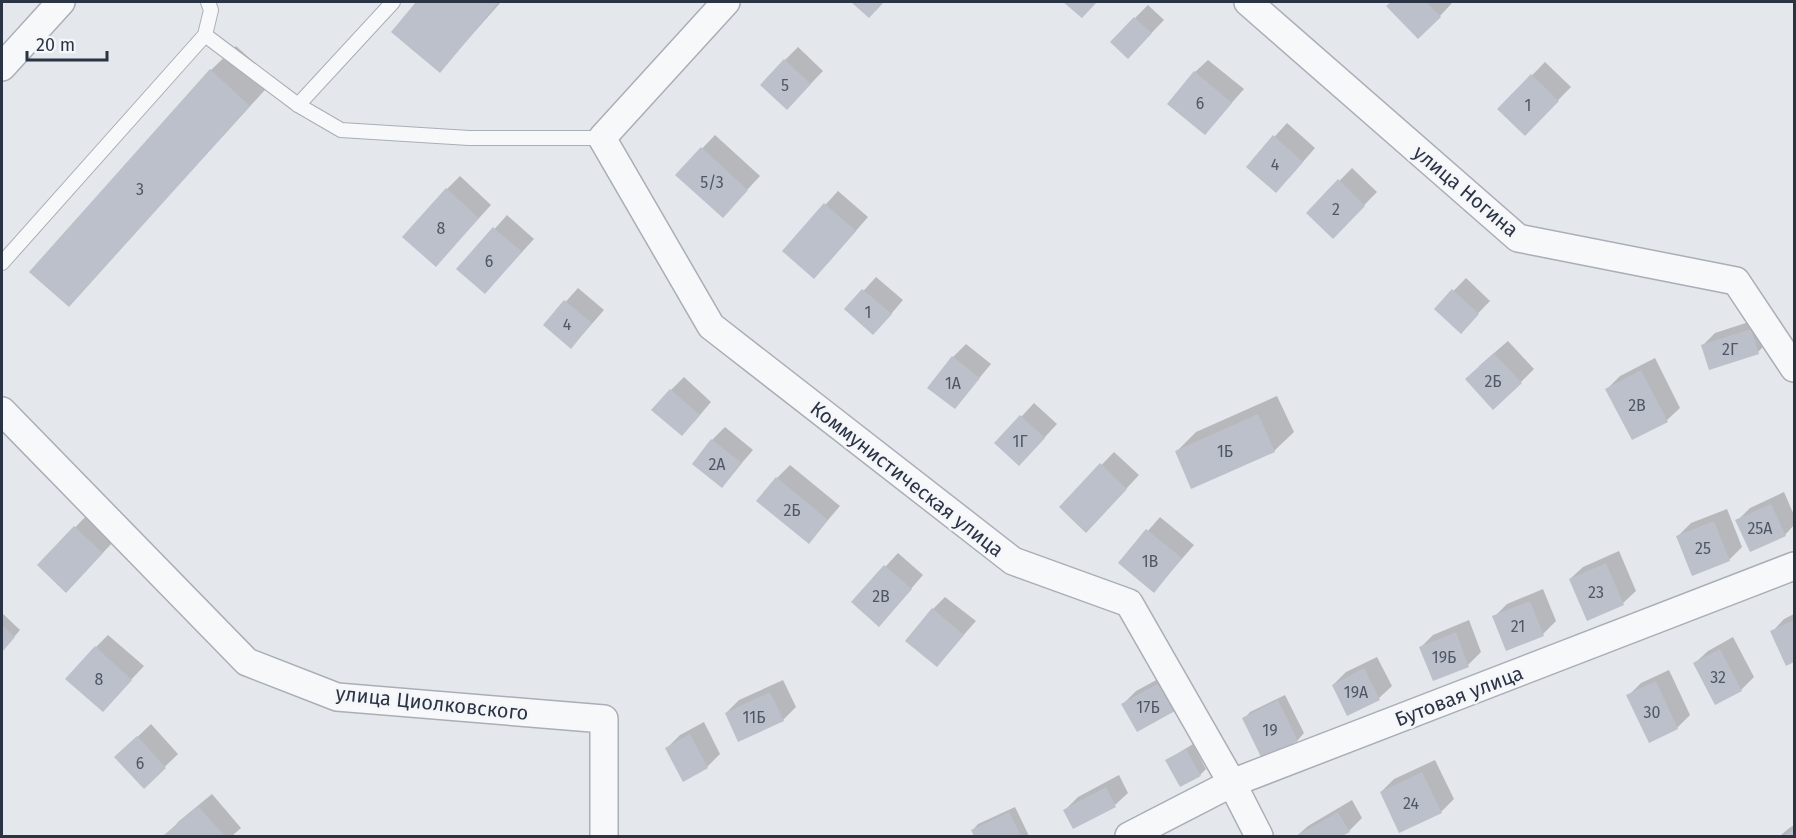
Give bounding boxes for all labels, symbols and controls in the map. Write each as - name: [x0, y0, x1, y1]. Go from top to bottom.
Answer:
- scale bar: [27, 24, 106, 62]
- text: 20 m: [36, 34, 75, 56]
- house number: 5: [781, 76, 789, 95]
- house number: 6: [1196, 94, 1204, 113]
- house number: 1: [1525, 96, 1531, 115]
- street label: улица Ногина: [1409, 140, 1523, 242]
- house number: 4: [1271, 155, 1280, 174]
- house number: 5/3: [700, 173, 724, 192]
- house number: 3: [136, 180, 144, 199]
- house number: 2: [1332, 200, 1340, 219]
- house number: 8: [437, 219, 446, 238]
- house number: 6: [485, 252, 493, 271]
- house number: 1: [865, 303, 871, 322]
- house number: 4: [563, 315, 572, 334]
- house number: 2Г: [1722, 340, 1738, 359]
- house number: 2Б: [1484, 372, 1502, 391]
- house number: 1А: [945, 374, 962, 393]
- street label: Коммунистическая улица: [806, 396, 1008, 562]
- house number: 2В: [1628, 396, 1646, 415]
- house number: 1Г: [1012, 432, 1028, 451]
- house number: 1Б: [1217, 442, 1233, 461]
- house number: 2А: [708, 455, 726, 474]
- house number: 2Б: [783, 501, 801, 520]
- house number: 25А: [1747, 519, 1773, 538]
- house number: 25: [1695, 539, 1711, 558]
- house number: 1В: [1142, 552, 1159, 571]
- house number: 23: [1588, 583, 1604, 602]
- house number: 2В: [872, 587, 890, 606]
- house number: 21: [1511, 617, 1525, 636]
- house number: 19Б: [1432, 648, 1456, 667]
- street label: Бутовая улица: [1391, 661, 1527, 731]
- house number: 32: [1710, 668, 1726, 687]
- house number: 8: [95, 670, 104, 689]
- street label: улица Циолковского: [334, 681, 530, 725]
- house number: 19А: [1344, 683, 1369, 702]
- house number: 17Б: [1136, 698, 1160, 717]
- house number: 30: [1644, 703, 1661, 722]
- house number: 11Б: [743, 708, 765, 727]
- house number: 19: [1262, 721, 1278, 740]
- house number: 6: [136, 754, 144, 773]
- house number: 24: [1403, 794, 1419, 813]

